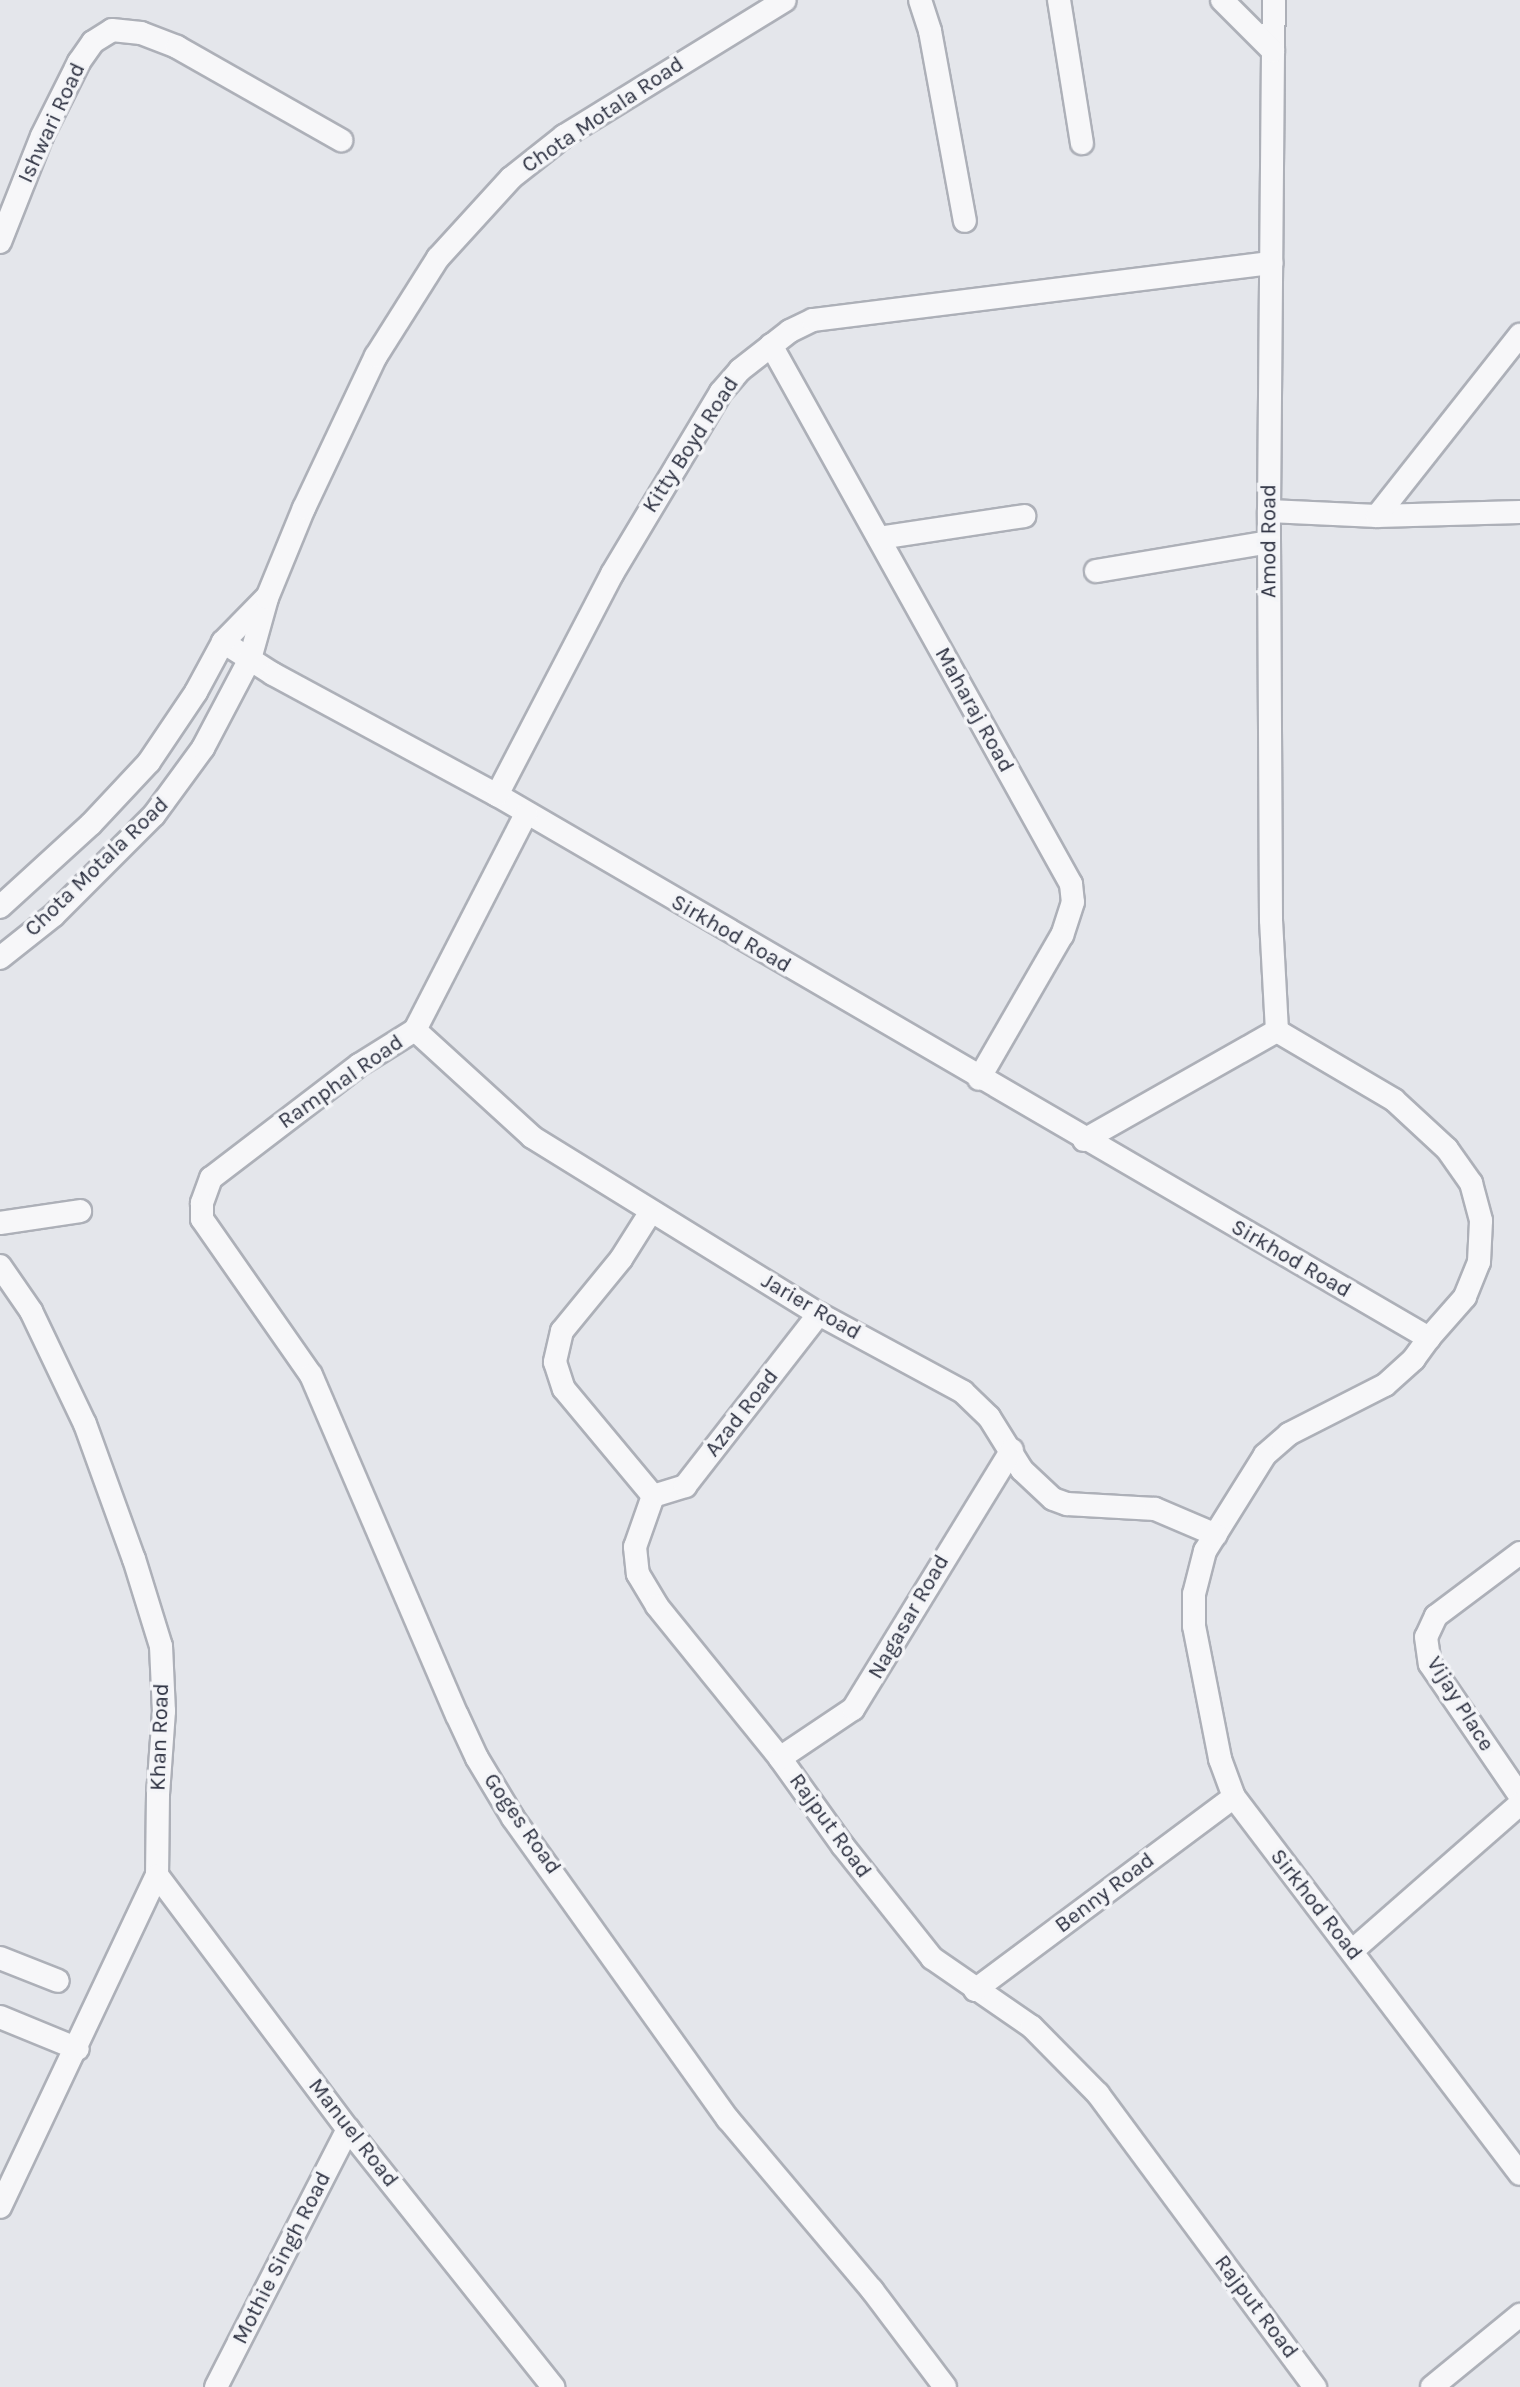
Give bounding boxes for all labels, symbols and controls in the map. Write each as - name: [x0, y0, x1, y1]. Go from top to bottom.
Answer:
- street label: Chota Motala Road: [517, 51, 689, 179]
- street label: Ishwari Road: [13, 59, 91, 187]
- street label: Kitty Boyd Road: [637, 372, 745, 518]
- street label: Amod Road: [1256, 484, 1282, 598]
- street label: Maharaj Road: [929, 643, 1019, 777]
- street label: Chota Motala Road: [20, 792, 174, 942]
- street label: Sirkhod Road: [666, 889, 796, 979]
- street label: Ramphal Road: [273, 1029, 409, 1135]
- street label: Sirkhod Road: [1226, 1214, 1356, 1304]
- street label: Jarier Road: [757, 1268, 865, 1346]
- street label: Azad Road: [700, 1364, 784, 1462]
- street label: Nagasar Road: [863, 1550, 955, 1684]
- street label: Vijay Place: [1421, 1652, 1499, 1756]
- street label: Khan Road: [145, 1683, 175, 1791]
- street label: Goges Road: [478, 1768, 566, 1880]
- street label: Rajput Road: [783, 1769, 877, 1883]
- street label: Sirkhod Road: [1264, 1844, 1368, 1966]
- street label: Benny Road: [1050, 1847, 1160, 1939]
- street label: Manuel Road: [302, 2073, 404, 2193]
- street label: Mothie Singh Road: [227, 2167, 337, 2349]
- street label: Rajput Road: [1209, 2250, 1303, 2364]

